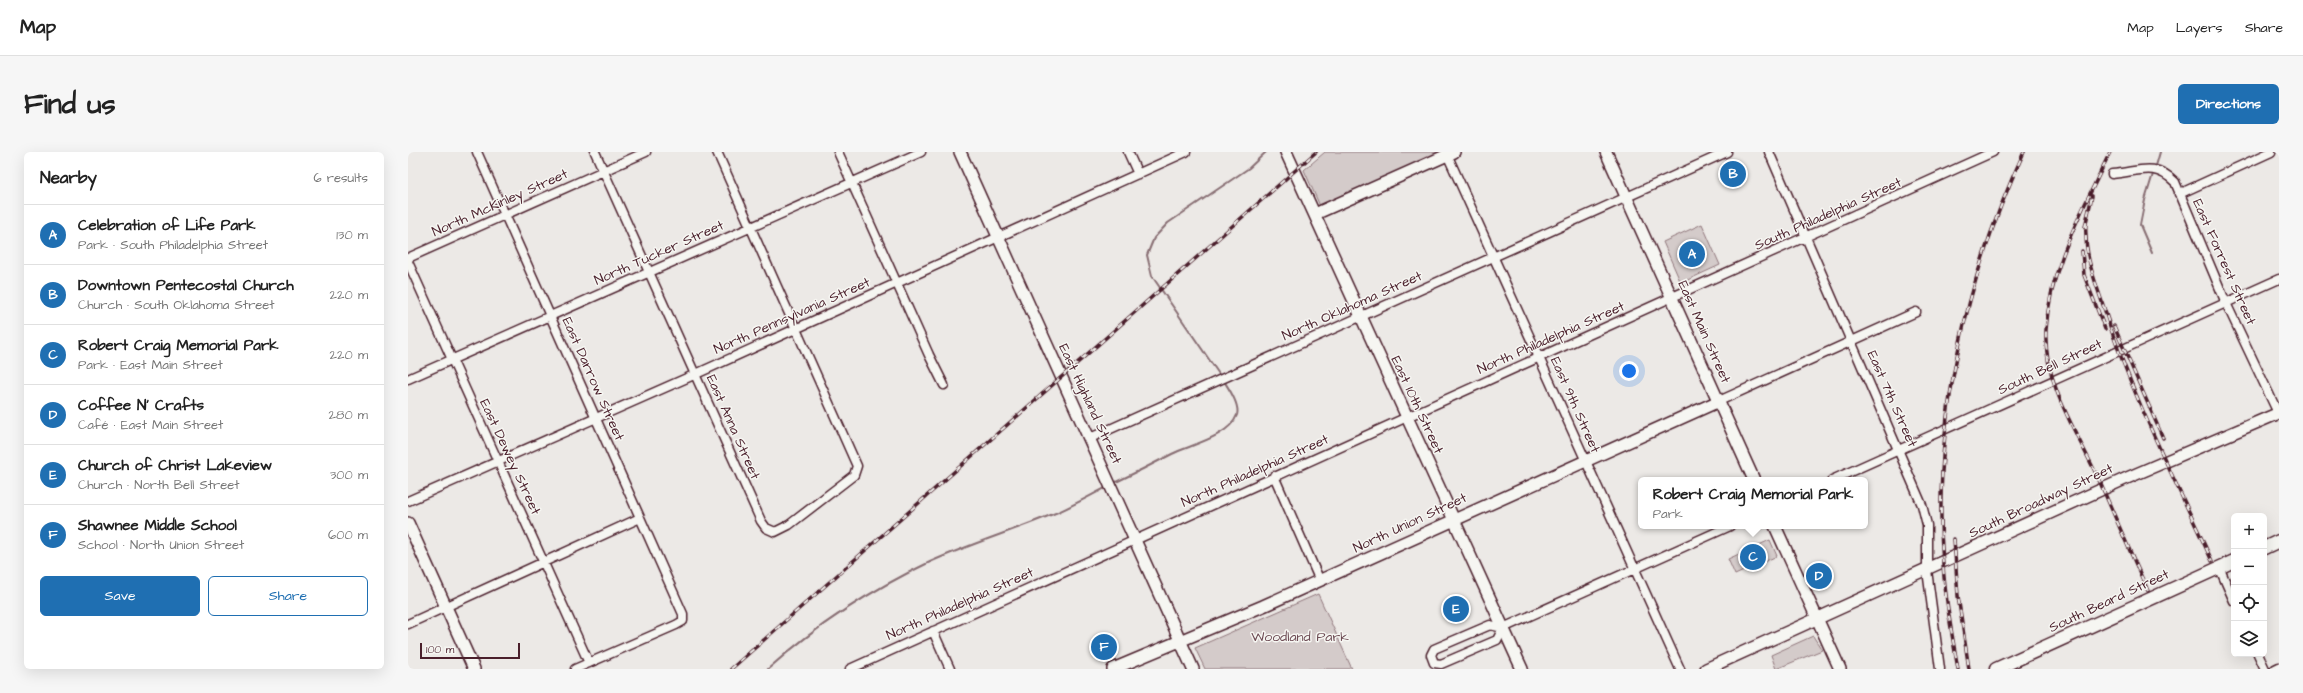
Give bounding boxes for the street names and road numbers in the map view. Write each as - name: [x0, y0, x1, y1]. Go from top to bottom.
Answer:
- street label: North McKinley Street: [429, 164, 571, 242]
- street label: South Philadelphia Street: [1751, 172, 1905, 256]
- street label: East Forrest Street: [2187, 196, 2261, 328]
- street label: North Tucker Street: [591, 215, 727, 291]
- street label: North Oklahoma Street: [1279, 266, 1426, 346]
- street label: North Pennsylvania Street: [711, 272, 874, 360]
- street label: East Main Street: [1672, 278, 1736, 387]
- street label: North Philadelphia Street: [1474, 296, 1628, 380]
- street label: East Darrow Street: [557, 314, 629, 444]
- street label: South Bell Street: [1995, 334, 2106, 400]
- street label: East Highland Street: [1053, 341, 1127, 468]
- street label: East 7th Street: [1862, 348, 1922, 451]
- street label: East 10th Street: [1386, 353, 1449, 457]
- street label: East 9th Street: [1545, 354, 1605, 456]
- street label: East Anna Street: [701, 372, 765, 483]
- street label: East Dewey Street: [474, 396, 546, 519]
- street label: North Philadelphia Street: [1178, 429, 1332, 513]
- street label: South Broadway Street: [1966, 459, 2117, 543]
- street label: North Union Street: [1350, 488, 1470, 558]
- street label: North Philadelphia Street: [883, 562, 1037, 646]
- street label: South Beard Street: [2046, 564, 2173, 638]

